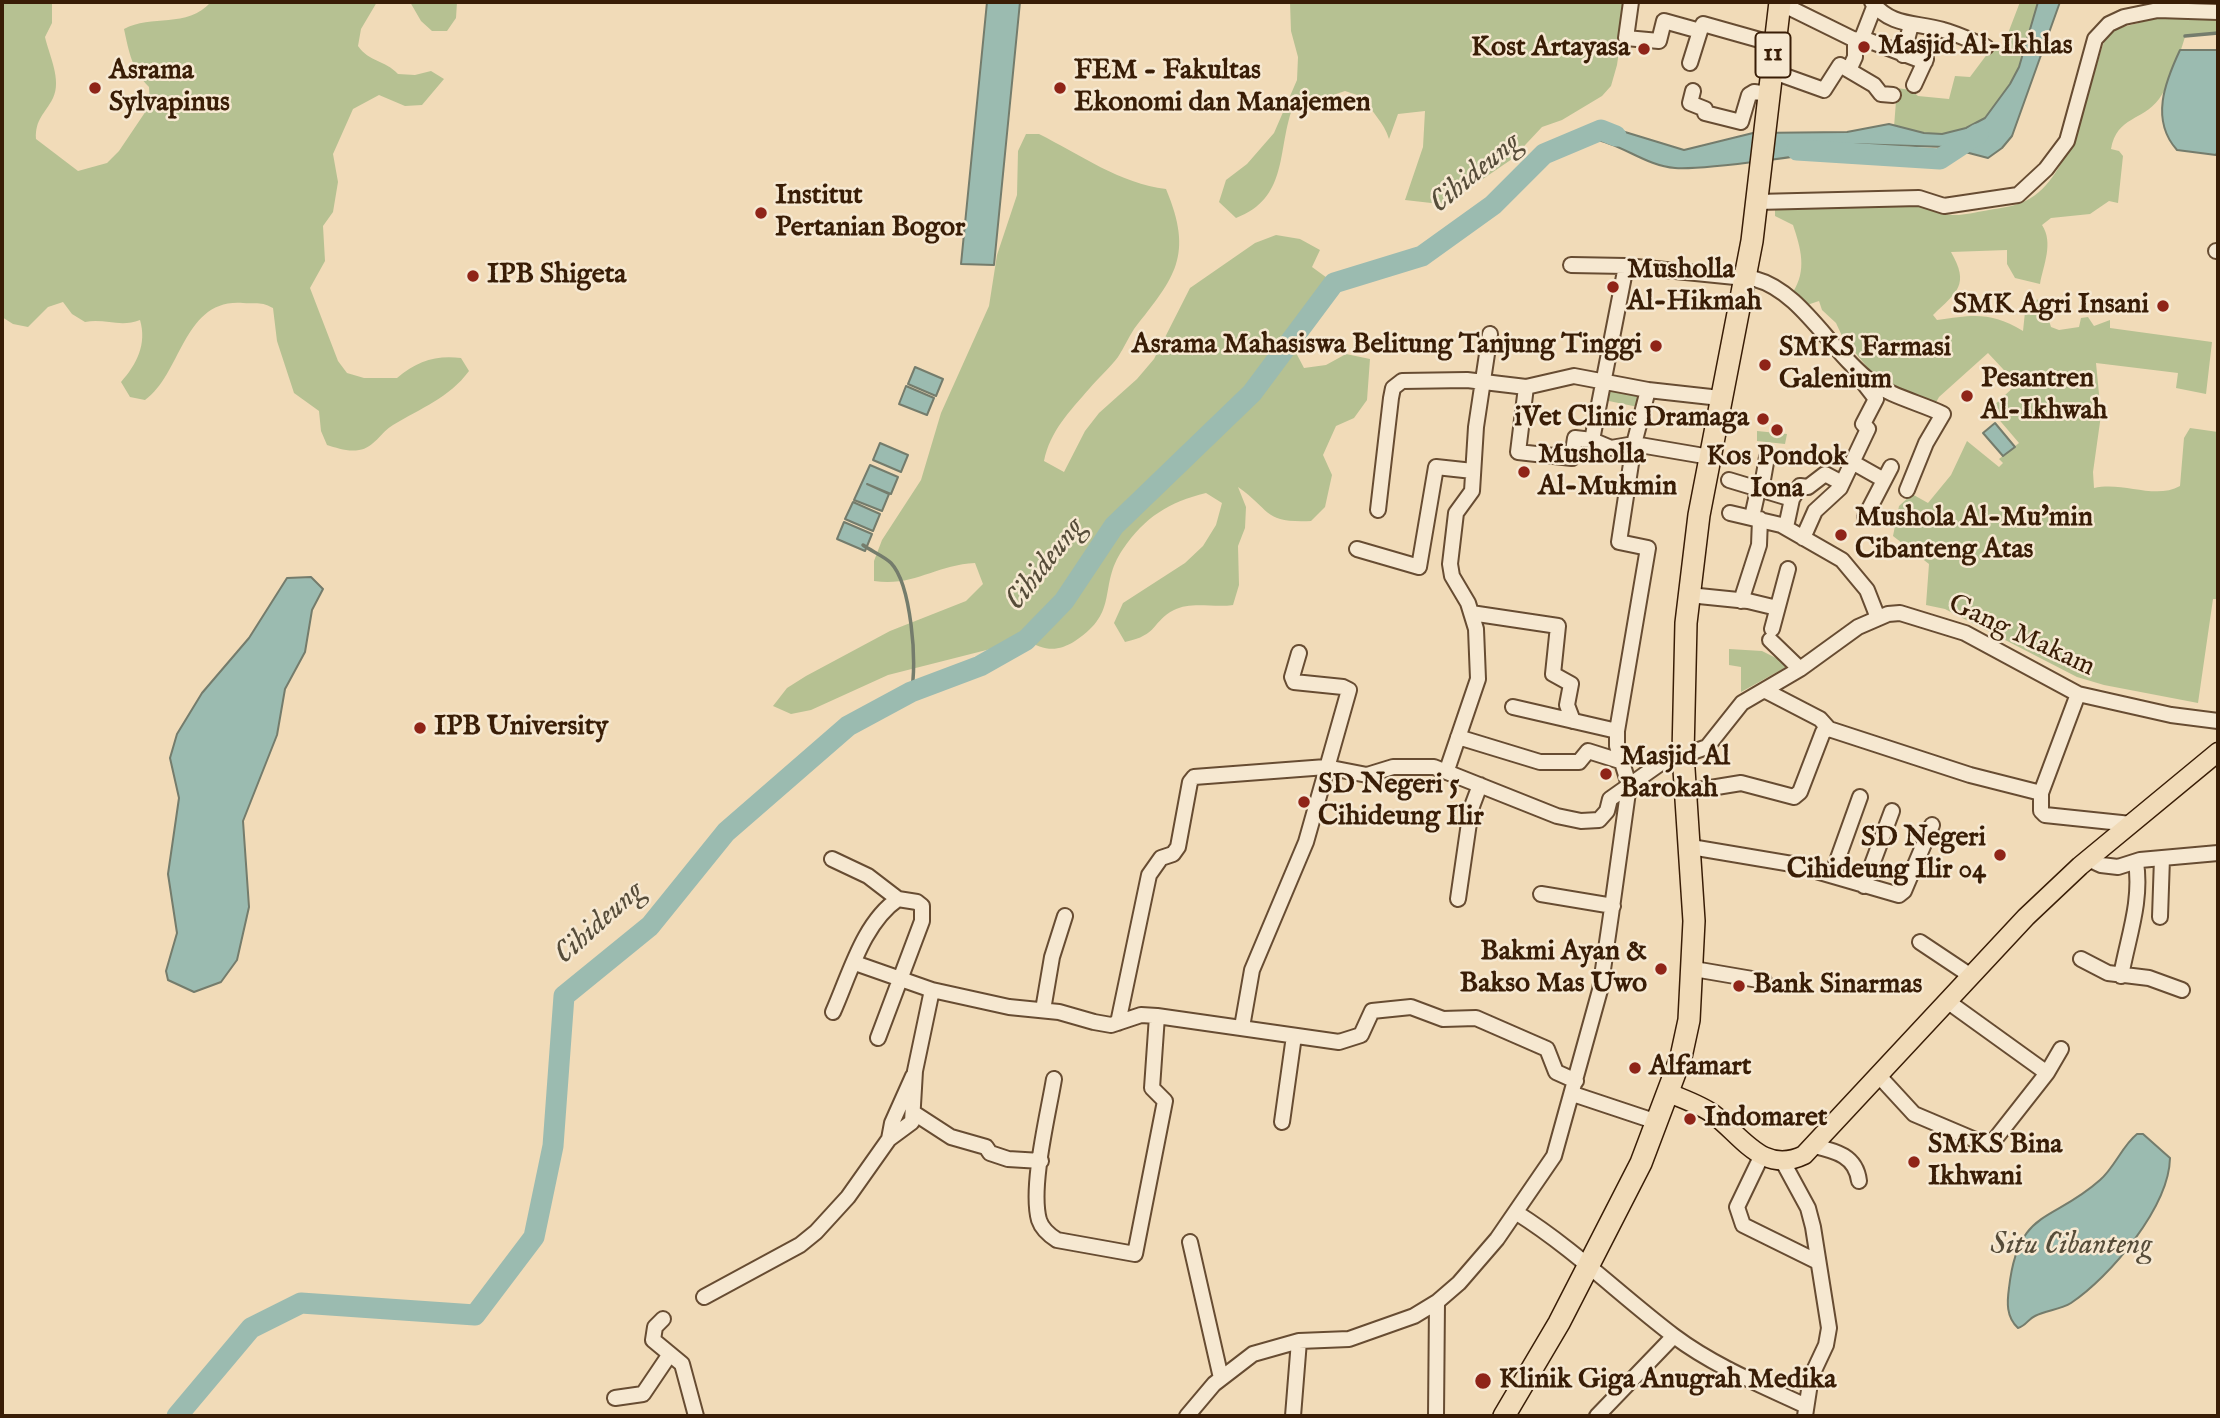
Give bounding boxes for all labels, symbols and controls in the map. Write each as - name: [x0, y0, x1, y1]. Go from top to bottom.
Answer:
- place label: Masjid Al-Ikhlas: [1878, 30, 2072, 64]
- place label: Kost Artayasa: [1471, 32, 1630, 66]
- road number: 11: [1756, 32, 1790, 78]
- marker: Masjid Al-Ikhlas: [1856, 39, 1872, 55]
- marker: Kost Artayasa: [1636, 41, 1652, 57]
- place label: Asrama Sylvapinus: [109, 55, 230, 121]
- place label: FEM - Fakultas Ekonomi dan Manajemen: [1074, 55, 1371, 121]
- marker: Asrama Sylvapinus: [87, 80, 103, 96]
- marker: FEM - Fakultas Ekonomi dan Manajemen: [1052, 80, 1068, 96]
- water label: Cihideung: [1423, 126, 1529, 222]
- place label: Institut Pertanian Bogor: [775, 180, 965, 246]
- marker: Institut Pertanian Bogor: [753, 205, 769, 221]
- place label: Musholla Al-Hikmah: [1627, 254, 1762, 320]
- place label: IPB Shigeta: [487, 259, 626, 293]
- marker: IPB Shigeta: [465, 268, 481, 284]
- marker: Musholla Al-Hikmah: [1605, 279, 1621, 295]
- place label: SMK Agri Insani: [1953, 289, 2149, 323]
- marker: SMK Agri Insani: [2155, 298, 2171, 314]
- place label: Asrama Mahasiswa Belitung Tanjung Tinggi: [1132, 329, 1642, 363]
- place label: SMKS Farmasi Galenium: [1779, 332, 1951, 398]
- marker: Asrama Mahasiswa Belitung Tanjung Tinggi: [1648, 338, 1664, 354]
- marker: SMKS Farmasi Galenium: [1757, 357, 1773, 373]
- place label: Pesantren Al-Ikhwah: [1981, 363, 2107, 429]
- marker: Pesantren Al-Ikhwah: [1959, 388, 1975, 404]
- place label: iVet Clinic Dramaga: [1515, 402, 1749, 436]
- marker: iVet Clinic Dramaga: [1755, 411, 1771, 427]
- marker: Kos Pondok Iona: [1769, 422, 1785, 438]
- place label: Musholla Al-Mukmin: [1538, 439, 1677, 505]
- place label: Kos Pondok Iona: [1706, 441, 1848, 507]
- marker: Musholla Al-Mukmin: [1516, 464, 1532, 480]
- place label: Mushola Al-Mu'min Cibanteng Atas: [1855, 502, 2093, 568]
- water label: Cihideung: [999, 511, 1093, 619]
- marker: Mushola Al-Mu'min Cibanteng Atas: [1833, 527, 1849, 543]
- street label: Gang Makam: [1942, 588, 2100, 686]
- place label: IPB University: [434, 711, 608, 745]
- marker: IPB University: [412, 720, 428, 736]
- place label: Masjid Al Barokah: [1620, 741, 1730, 807]
- marker: Masjid Al Barokah: [1598, 766, 1614, 782]
- place label: SD Negeri 5 Cihideung Ilir: [1318, 769, 1484, 835]
- marker: SD Negeri 5 Cihideung Ilir: [1296, 794, 1312, 810]
- place label: SD Negeri Cihideung Ilir 04: [1787, 822, 1986, 888]
- marker: SD Negeri Cihideung Ilir 04: [1992, 847, 2008, 863]
- water label: Cihideung: [548, 875, 652, 973]
- place label: Bakmi Ayan & Bakso Mas Uwo: [1460, 936, 1647, 1002]
- marker: Bakmi Ayan & Bakso Mas Uwo: [1653, 961, 1669, 977]
- place label: Bank Sinarmas: [1753, 969, 1922, 1003]
- marker: Bank Sinarmas: [1731, 978, 1747, 994]
- place label: Alfamart: [1649, 1051, 1751, 1085]
- marker: Alfamart: [1627, 1060, 1643, 1076]
- place label: Indomaret: [1704, 1102, 1827, 1136]
- marker: Indomaret: [1682, 1111, 1698, 1127]
- place label: SMKS Bina Ikhwani: [1928, 1129, 2062, 1195]
- marker: SMKS Bina Ikhwani: [1906, 1154, 1922, 1170]
- water label: Situ Cibanteng: [1990, 1229, 2152, 1265]
- place label: Klinik Giga Anugrah Medika: [1499, 1364, 1836, 1398]
- marker: Klinik Giga Anugrah Medika: [1473, 1371, 1493, 1391]

